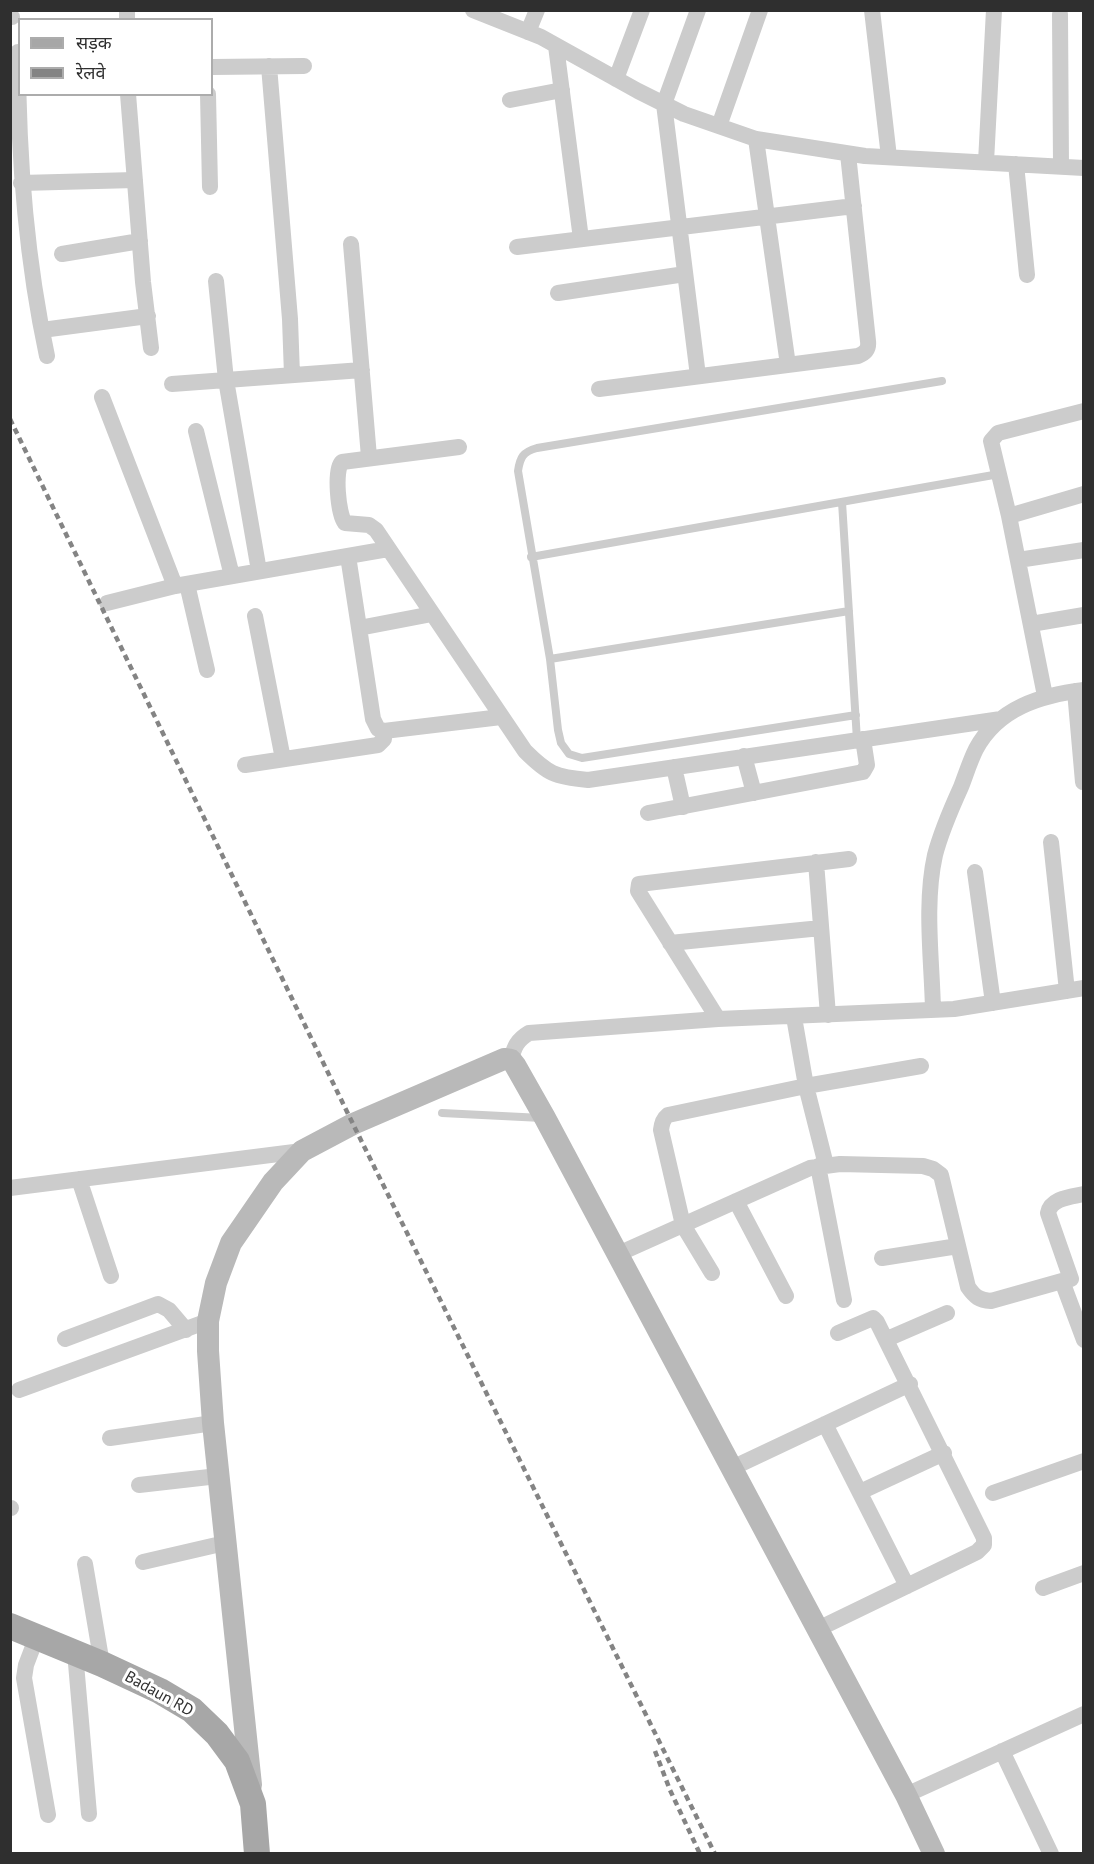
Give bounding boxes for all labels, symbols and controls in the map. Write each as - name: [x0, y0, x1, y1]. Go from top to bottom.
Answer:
- legend: [18, 18, 213, 96]
- text: सड़क: [76, 31, 112, 54]
- text: रेलवे: [76, 61, 106, 84]
- street label: Badaun RD: [121, 1667, 197, 1721]

